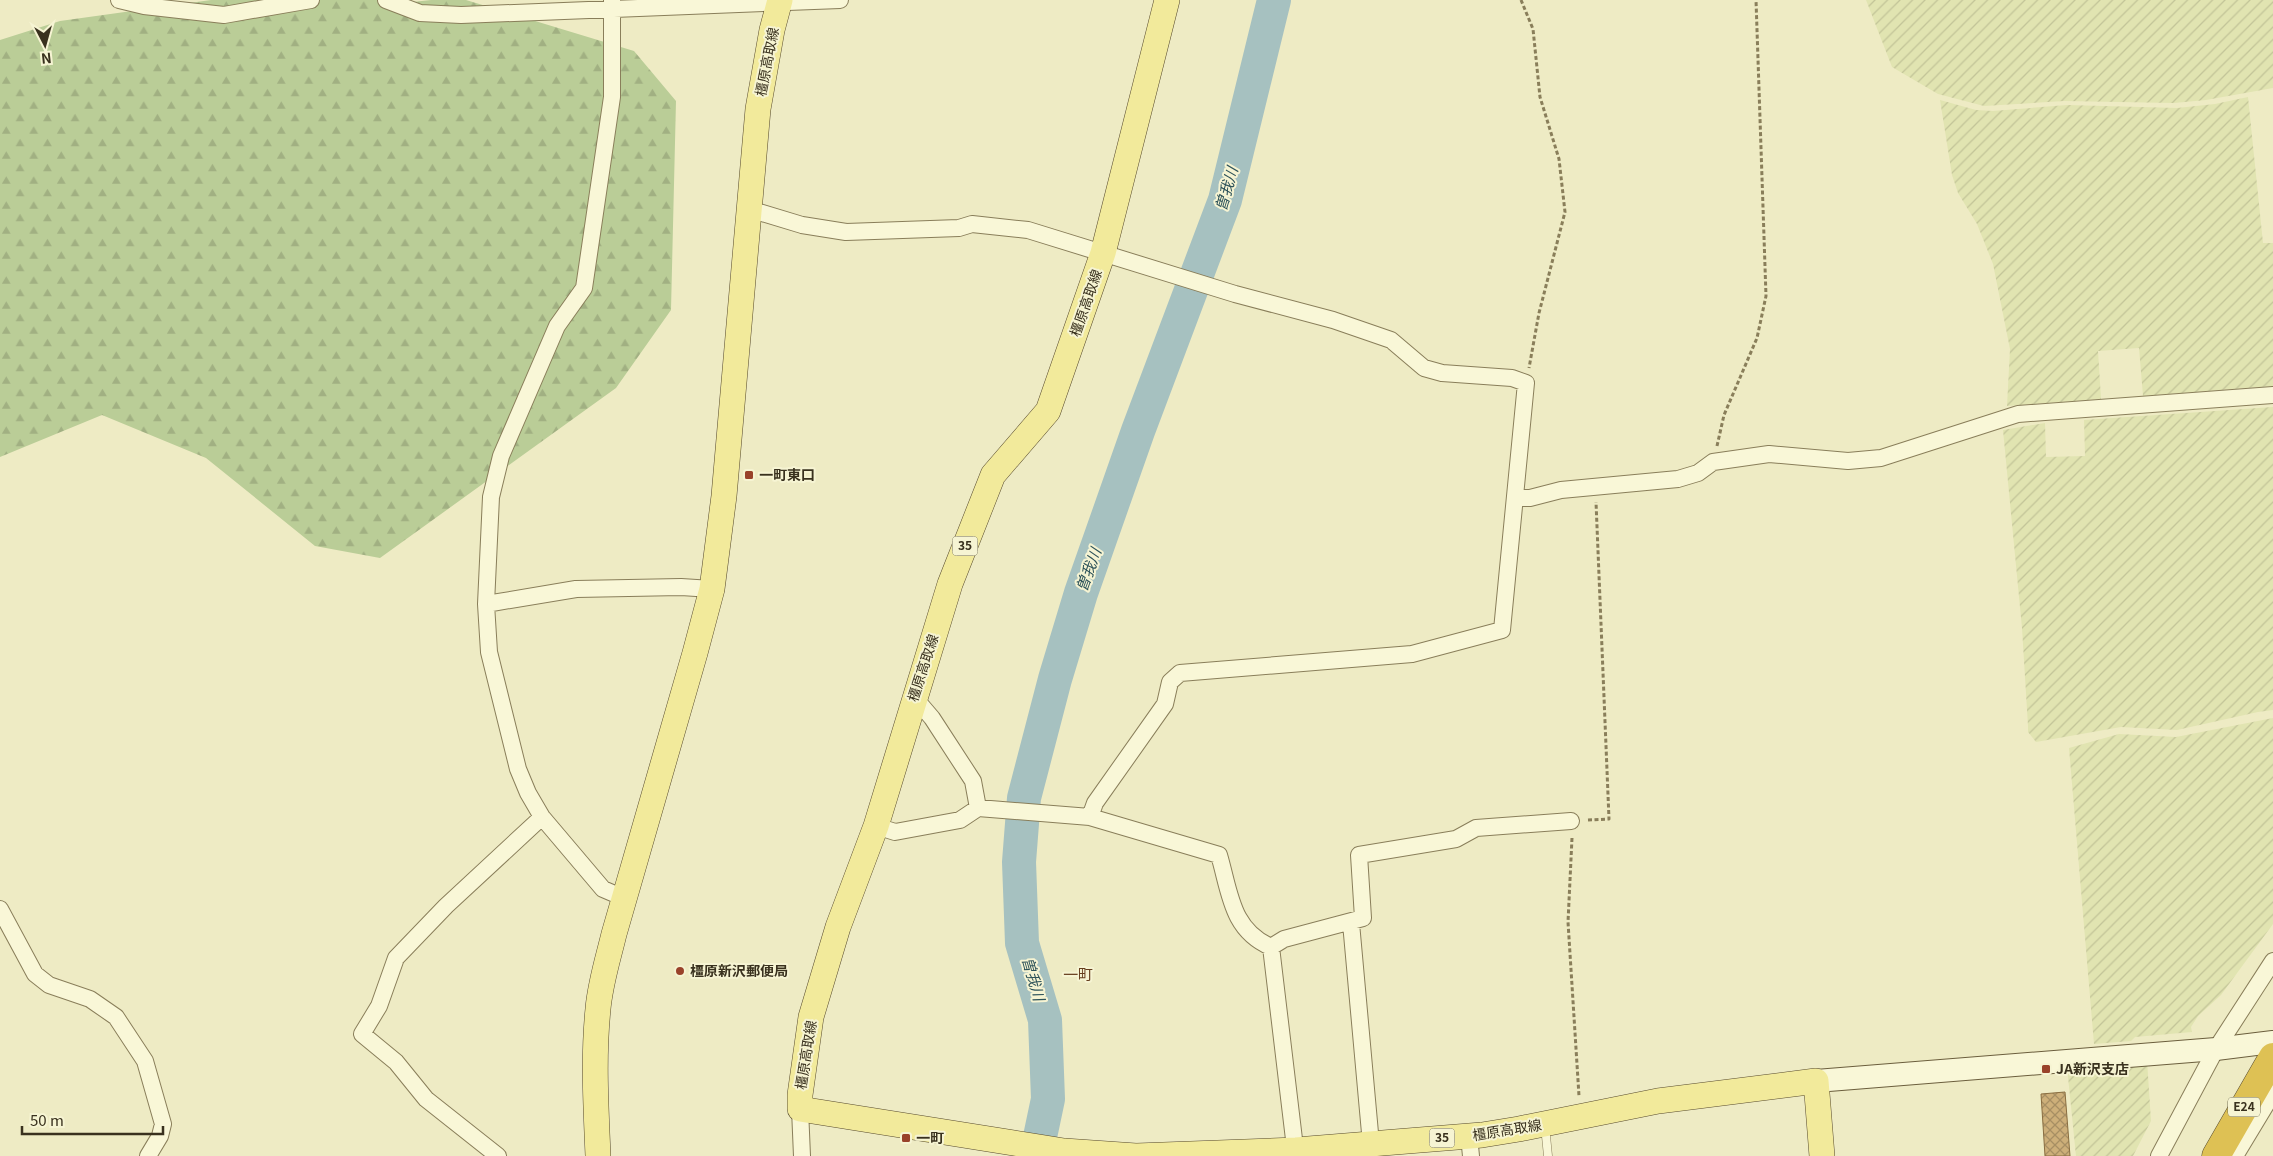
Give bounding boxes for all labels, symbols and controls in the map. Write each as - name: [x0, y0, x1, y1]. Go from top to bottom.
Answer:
- north arrow: [20, 20, 70, 70]
- street label: 橿原高取線: [750, 26, 783, 98]
- text: N: [40, 48, 53, 69]
- water label: 曽我川: [1209, 162, 1242, 213]
- street label: 橿原高取線: [1064, 266, 1106, 339]
- place label: 一町東口: [759, 464, 815, 484]
- marker: 一町東口: [743, 469, 755, 481]
- road number: 35: [952, 536, 978, 556]
- water label: 曽我川: [1070, 543, 1106, 594]
- street label: 橿原高取線: [902, 631, 942, 704]
- water label: 曽我川: [1018, 954, 1051, 1005]
- place label: 橿原新沢郵便局: [690, 960, 788, 980]
- district label: 一町: [1063, 963, 1093, 984]
- marker: 橿原新沢郵便局: [674, 965, 686, 977]
- street label: 橿原高取線: [790, 1019, 820, 1091]
- place label: JA新沢支店: [2056, 1058, 2129, 1078]
- marker: JA新沢支店: [2040, 1063, 2052, 1075]
- road number: E24: [2228, 1098, 2260, 1116]
- scale bar: [22, 1104, 164, 1136]
- text: 50 m: [30, 1109, 64, 1130]
- street label: 橿原高取線: [1471, 1114, 1543, 1144]
- place label: 一町: [916, 1127, 944, 1147]
- road number: 35: [1430, 1128, 1454, 1148]
- marker: 一町: [900, 1132, 912, 1144]

